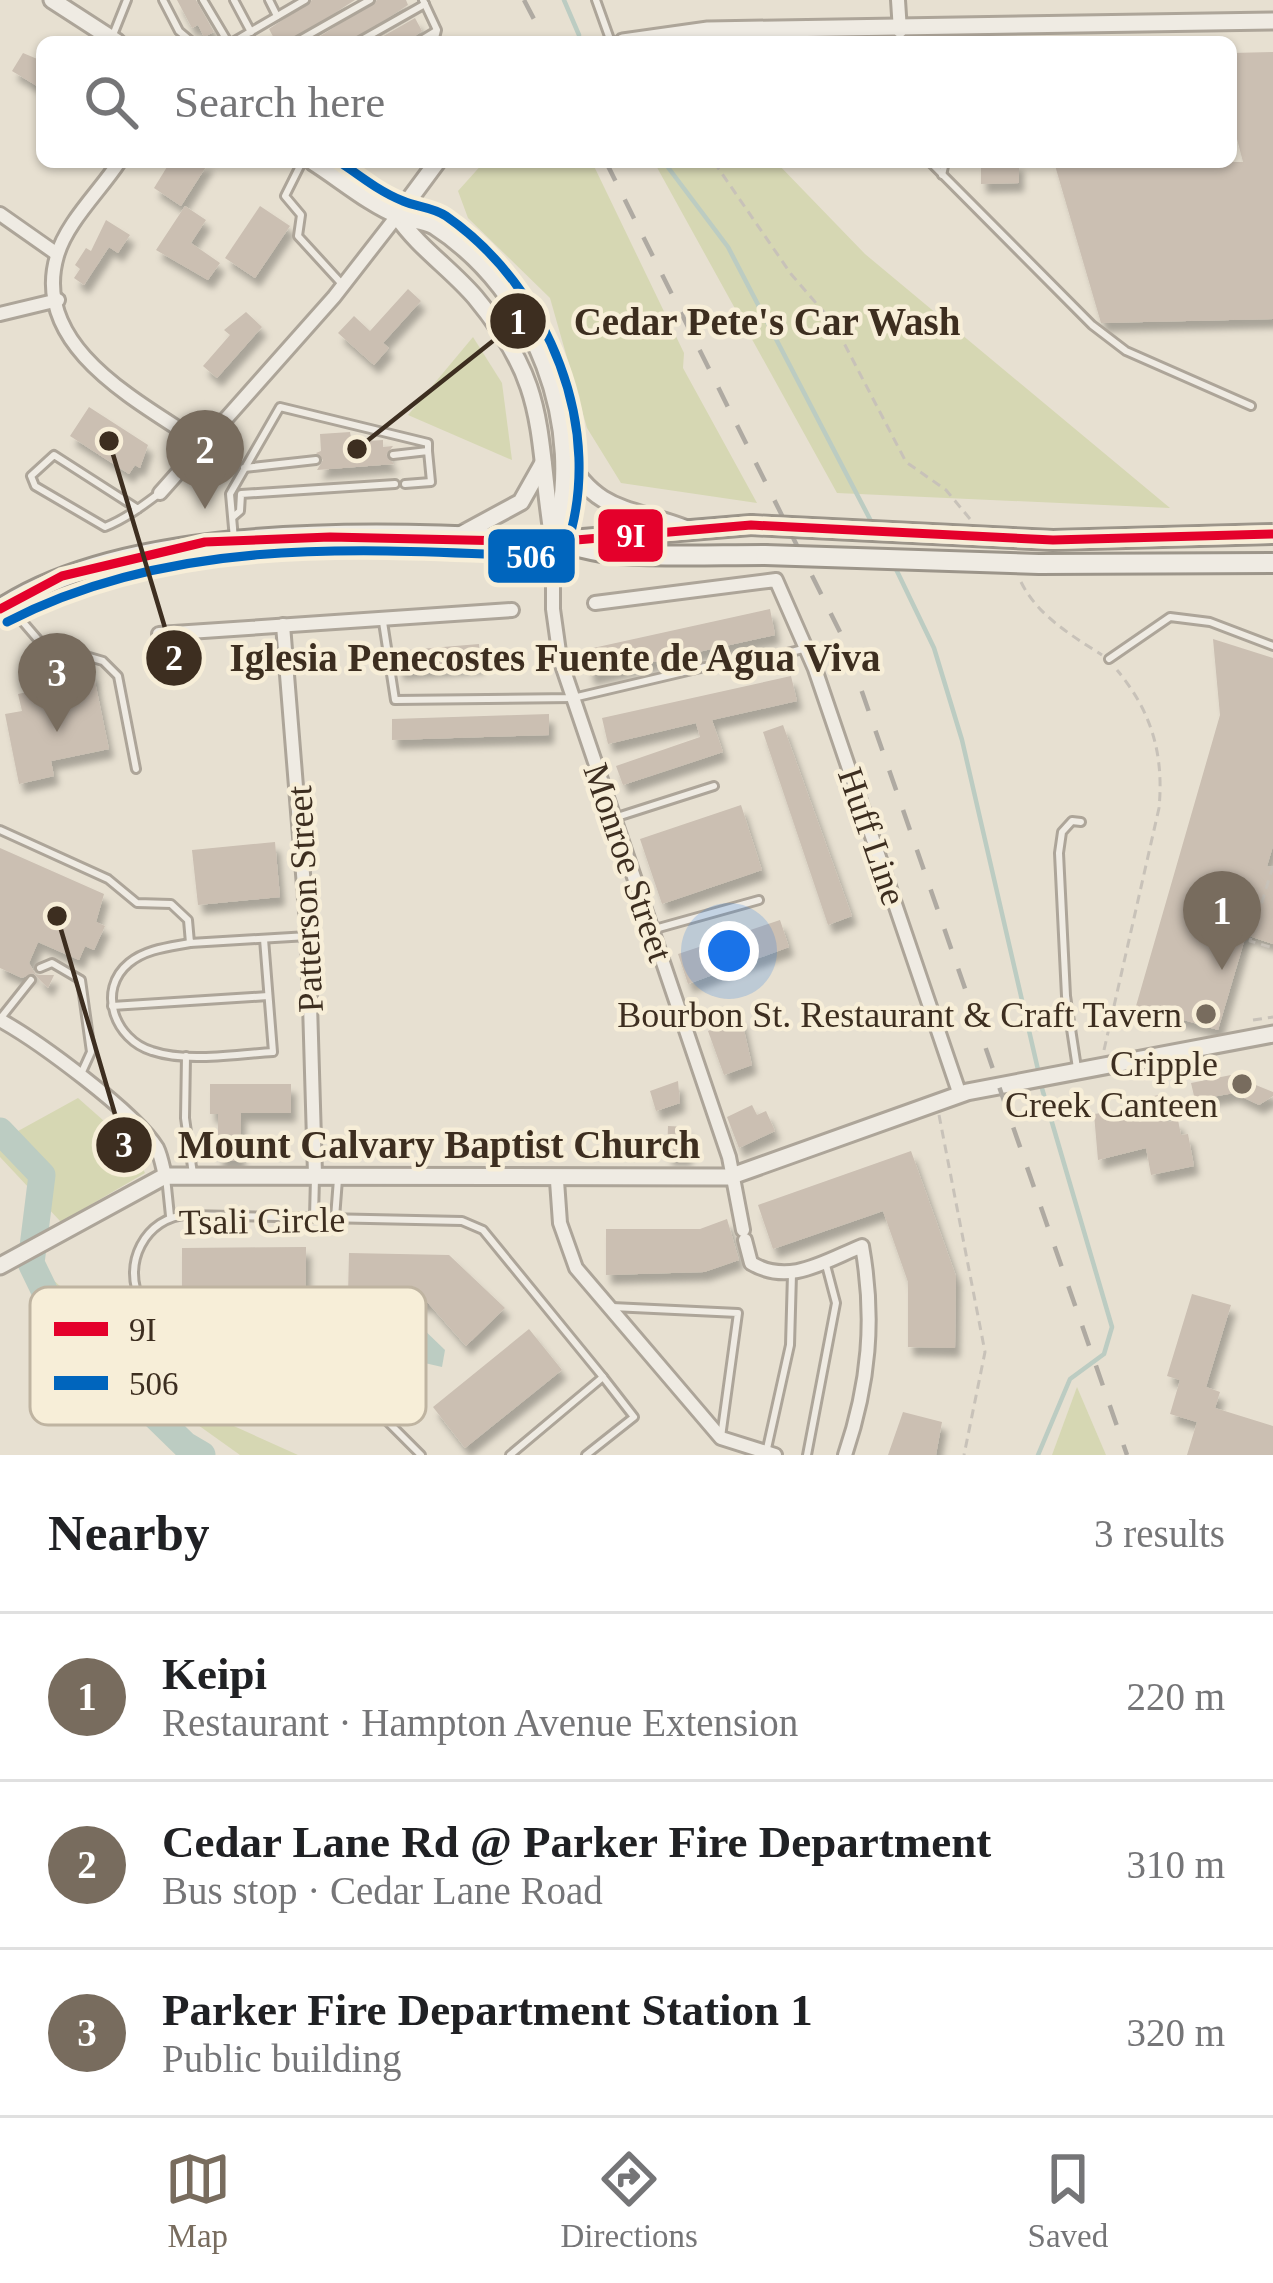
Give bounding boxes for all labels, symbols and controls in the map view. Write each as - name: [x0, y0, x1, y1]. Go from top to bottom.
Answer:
- search box: [36, 36, 1237, 168]
- icon: search: [78, 69, 144, 135]
- text: Search here: [174, 77, 385, 127]
- callout: Cedar Pete's Car Wash: [488, 284, 985, 359]
- text: Cedar Pete's Car Wash: [574, 300, 961, 343]
- text: 1: [509, 302, 527, 342]
- pin: 2: [166, 410, 244, 509]
- line badge: 9I: [596, 507, 665, 564]
- text: 9I: [616, 518, 646, 554]
- line badge: 506: [486, 527, 577, 585]
- text: 506: [506, 539, 556, 575]
- callout: Iglesia Penecostes Fuente de Agua Viva: [144, 620, 906, 695]
- pin: 3: [18, 633, 96, 732]
- text: Iglesia Penecostes Fuente de Agua Viva: [229, 636, 881, 680]
- text: 2: [165, 638, 183, 678]
- street label: Monroe Street: [575, 758, 681, 967]
- street label: Huff Line: [830, 763, 914, 910]
- street label: Patterson Street: [279, 785, 331, 1013]
- pin: 1: [1183, 871, 1261, 970]
- your location: [699, 921, 759, 981]
- place label: Bourbon St. Restaurant & Craft Tavern: [617, 995, 1182, 1035]
- marker: Bourbon St. Restaurant & Craft Tavern: [1193, 1001, 1219, 1027]
- place label: Cripple Creek Canteen: [1005, 1044, 1218, 1125]
- marker: Cripple Creek Canteen: [1229, 1071, 1255, 1097]
- callout: Mount Calvary Baptist Church: [94, 1107, 725, 1182]
- text: Mount Calvary Baptist Church: [178, 1123, 701, 1167]
- text: 3: [115, 1125, 133, 1165]
- street label: Tsali Circle: [178, 1200, 346, 1242]
- legend: [30, 1287, 426, 1425]
- text: 9I: [129, 1312, 157, 1348]
- text: 506: [129, 1366, 179, 1402]
- text: Nearby: [48, 1505, 209, 1561]
- text: 3 results: [1094, 1512, 1225, 1555]
- text: Keipi: [162, 1649, 267, 1699]
- text: 1: [77, 1675, 97, 1718]
- text: 220 m: [1126, 1675, 1225, 1718]
- text: Restaurant · Hampton Avenue Extension: [162, 1701, 798, 1744]
- text: Cedar Lane Rd @ Parker Fire Department: [162, 1817, 991, 1867]
- text: 2: [77, 1843, 97, 1886]
- text: 310 m: [1126, 1843, 1225, 1886]
- text: Bus stop · Cedar Lane Road: [162, 1869, 603, 1912]
- text: Parker Fire Department Station 1: [162, 1985, 813, 2035]
- text: 3: [77, 2011, 97, 2054]
- text: 320 m: [1126, 2011, 1225, 2054]
- text: Public building: [162, 2037, 401, 2080]
- tab: Map: [165, 2146, 231, 2255]
- tab: Directions: [560, 2146, 698, 2255]
- tab: Saved: [1028, 2146, 1108, 2255]

